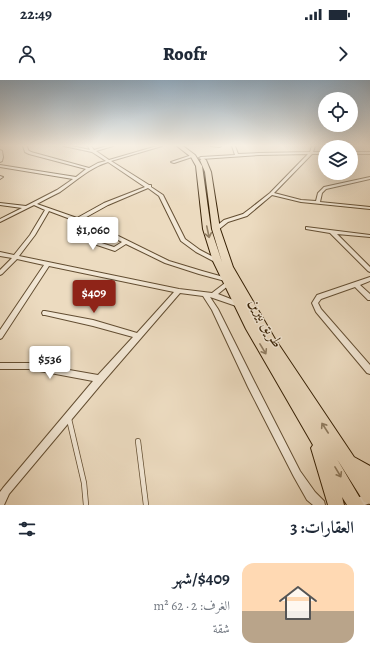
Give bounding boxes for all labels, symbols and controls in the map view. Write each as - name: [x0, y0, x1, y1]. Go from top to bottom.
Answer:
- text: 22:49: [20, 4, 52, 24]
- text: Roofr: [163, 42, 207, 66]
- icon: person: [16, 43, 38, 65]
- icon: forward: [332, 43, 354, 65]
- map controls: [318, 92, 358, 180]
- button: locate: [318, 92, 358, 132]
- button: layers: [318, 140, 358, 180]
- pin: $1,060: [60, 217, 126, 251]
- text: $1,060: [76, 221, 110, 238]
- one-way arrow: [204, 225, 212, 238]
- pin: $409: [70, 280, 118, 314]
- text: $409: [82, 284, 106, 301]
- street label: طريق بيرين: [244, 295, 288, 351]
- one-way arrow: [260, 343, 268, 355]
- pin: $536: [26, 346, 74, 380]
- text: $536: [38, 350, 62, 367]
- one-way arrow: [321, 422, 329, 434]
- one-way arrow: [334, 466, 342, 478]
- text: العقارات: 3: [290, 516, 354, 539]
- icon: filters: [16, 518, 38, 540]
- text: $409/شهر: [173, 567, 230, 590]
- icon: home: [274, 579, 322, 627]
- text: الغرف: 2 · 62 m²: [153, 597, 230, 614]
- text: شقة: [213, 620, 230, 637]

